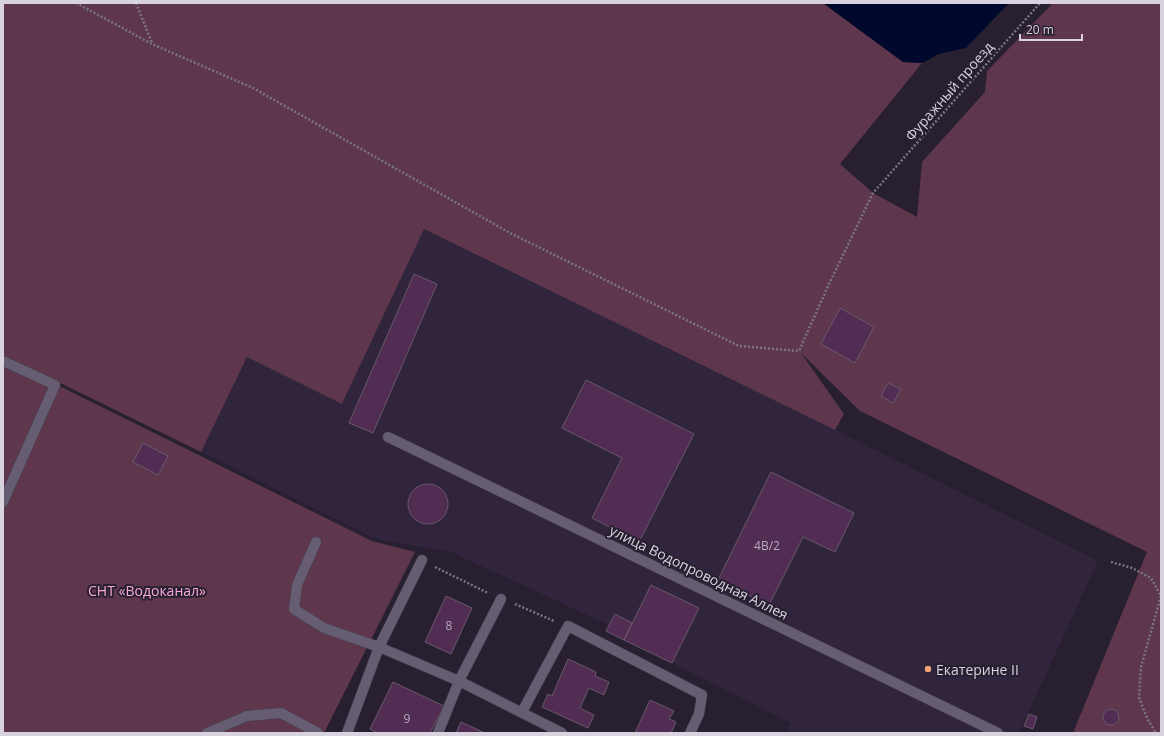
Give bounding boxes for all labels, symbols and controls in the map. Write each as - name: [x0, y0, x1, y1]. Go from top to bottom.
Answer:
- scale bar: [1020, 16, 1082, 42]
- text: 20 m: [1026, 21, 1054, 38]
- street label: Фуражный проезд: [901, 37, 997, 145]
- street label: улица Водопроводная Аллея: [606, 520, 792, 624]
- house number: 4В/2: [754, 537, 780, 554]
- park label: СНТ «Водоканал»: [88, 581, 206, 600]
- house number: 8: [446, 617, 453, 634]
- place label: Екатерине II: [936, 660, 1019, 679]
- marker: Екатерине II: [923, 664, 933, 674]
- house number: 9: [404, 710, 411, 727]

